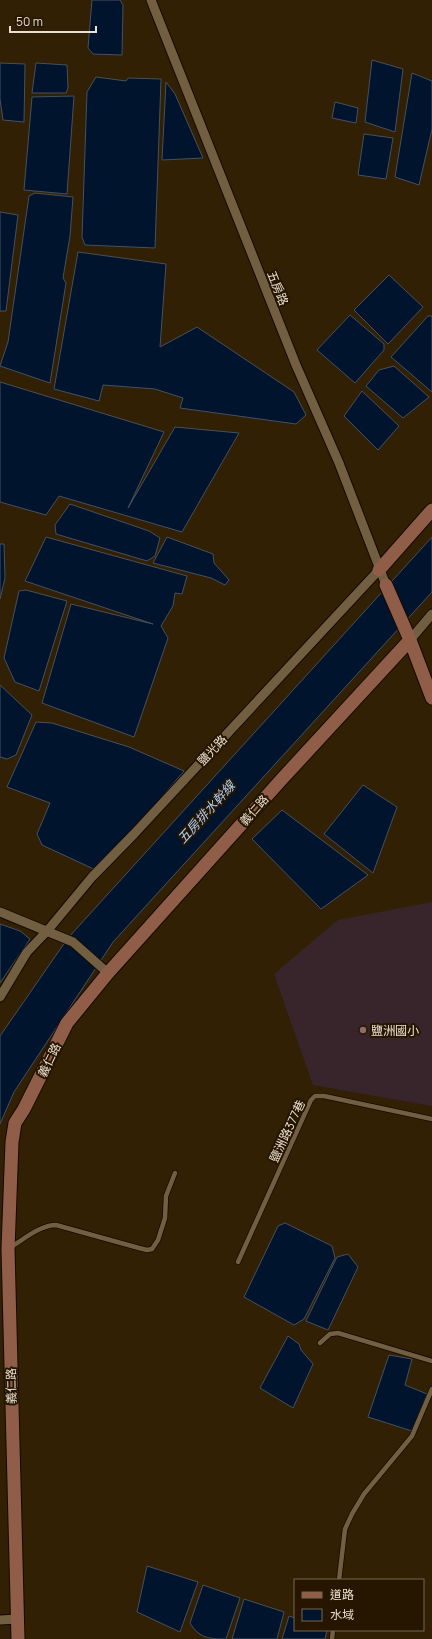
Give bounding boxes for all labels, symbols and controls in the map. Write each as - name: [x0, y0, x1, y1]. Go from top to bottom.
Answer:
- scale bar: [10, 8, 96, 34]
- text: 50 m: [16, 13, 43, 30]
- street label: 五房路: [263, 268, 293, 308]
- street label: 鹽光路: [194, 731, 230, 769]
- water label: 五房排水幹線: [173, 776, 240, 847]
- street label: 義仁路: [236, 791, 272, 829]
- place label: 鹽洲國小: [371, 1022, 419, 1039]
- marker: 鹽洲國小: [358, 1025, 368, 1035]
- street label: 義仁路: [33, 1040, 65, 1080]
- street label: 鹽洲路377巷: [265, 1097, 309, 1165]
- street label: 義仁路: [2, 1368, 20, 1404]
- legend: [294, 1579, 424, 1631]
- text: 道路: [330, 1586, 354, 1603]
- text: 水域: [330, 1606, 354, 1623]

